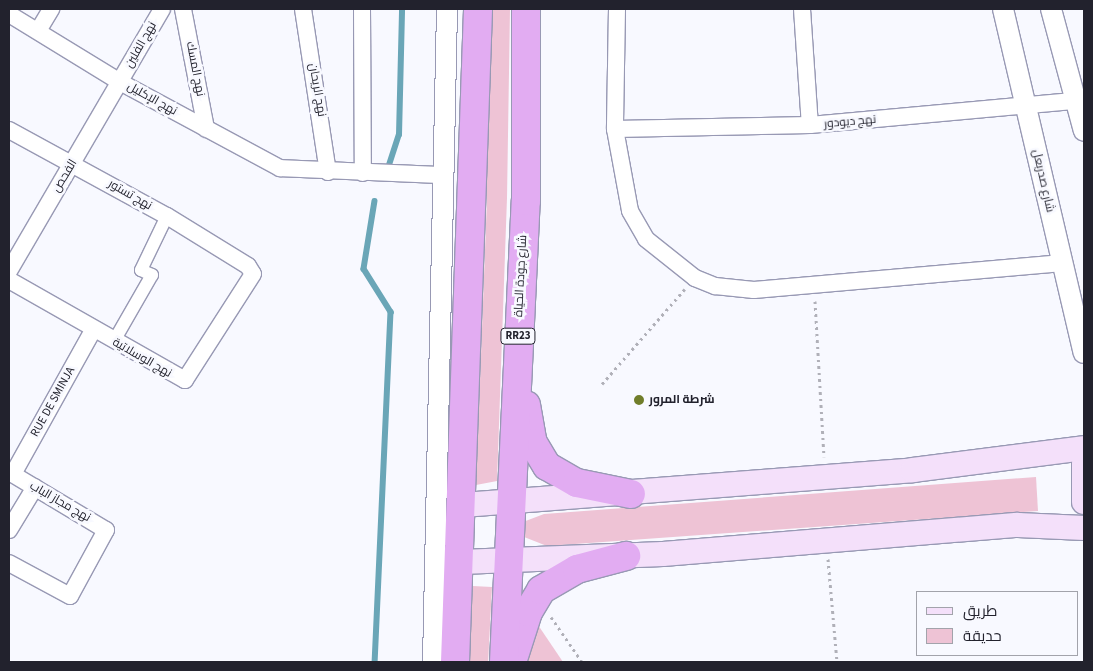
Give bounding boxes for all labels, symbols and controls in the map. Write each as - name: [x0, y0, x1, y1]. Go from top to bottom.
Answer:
- street label: نهج الفلين: [122, 19, 160, 71]
- street label: نهج المسك: [183, 40, 207, 98]
- street label: نهج الريحان: [305, 62, 329, 118]
- street label: نهج الإكليل: [124, 79, 180, 119]
- street label: نهج ديودور: [823, 113, 877, 131]
- street label: شارع صدربعل: [1029, 148, 1057, 214]
- street label: الفحص: [50, 157, 80, 195]
- street label: نهج تستور: [106, 177, 154, 213]
- street label: شارع جودة الحياة: [512, 235, 530, 317]
- road number: RR23: [499, 328, 537, 344]
- street label: نهج الوسلاتية: [110, 335, 174, 381]
- street label: RUE DE SMINJA: [28, 365, 78, 439]
- place label: شرطة المرور: [649, 393, 715, 407]
- marker: شرطة المرور: [633, 394, 645, 406]
- street label: نهج مجاز الباب: [27, 479, 93, 525]
- legend: [916, 591, 1078, 656]
- text: طريق: [963, 601, 997, 622]
- text: حديقة: [963, 626, 1002, 647]

